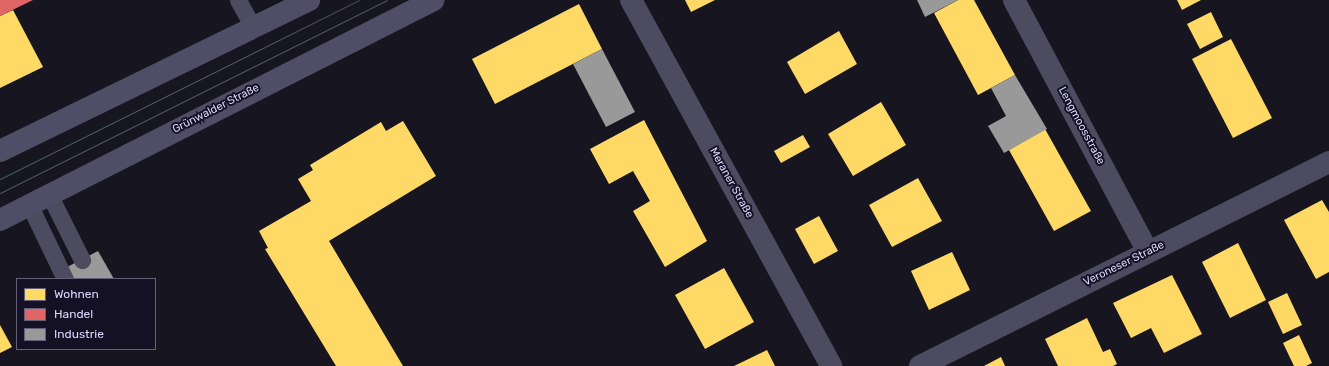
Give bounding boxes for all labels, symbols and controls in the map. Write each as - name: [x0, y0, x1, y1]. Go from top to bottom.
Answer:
- street label: Grünwalder Straße: [170, 81, 262, 137]
- street label: Lengmoosstraße: [1055, 85, 1107, 167]
- street label: Meraner Straße: [706, 145, 756, 221]
- street label: Veroneser Straße: [1081, 239, 1167, 289]
- legend: [16, 278, 156, 350]
- text: Wohnen: [54, 287, 99, 301]
- text: Handel: [54, 307, 93, 321]
- text: Industrie: [54, 327, 104, 341]

